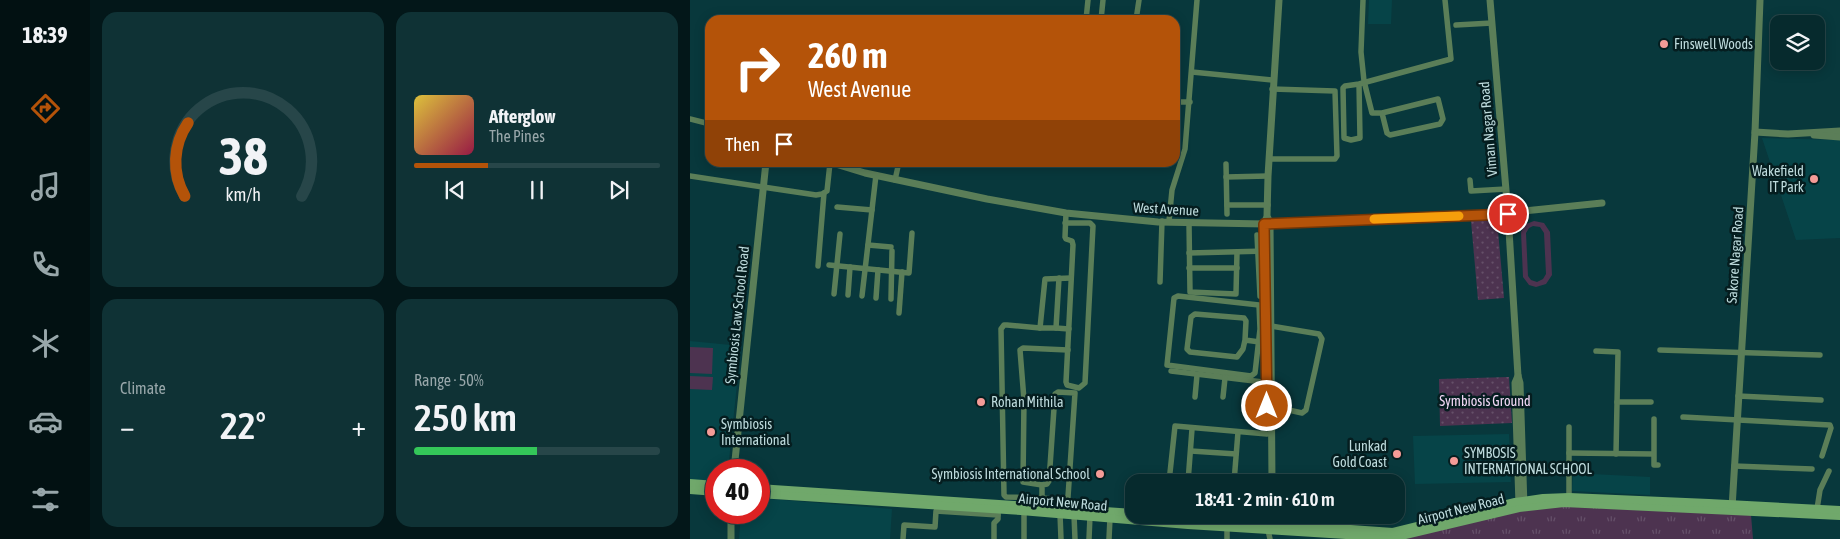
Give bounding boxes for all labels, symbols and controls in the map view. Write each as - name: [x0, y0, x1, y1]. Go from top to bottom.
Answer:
- map controls: [1770, 15, 1825, 70]
- button: layers: [1770, 15, 1825, 70]
- text: 18:39: [22, 22, 68, 48]
- icon: right: [725, 35, 790, 100]
- text: 260 m: [808, 35, 887, 75]
- place label: Finswell Woods: [1674, 36, 1753, 52]
- marker: Finswell Woods: [1658, 38, 1670, 50]
- text: West Avenue: [808, 76, 911, 102]
- street label: Viman Nagar Road: [1476, 81, 1500, 177]
- icon: directions: [28, 91, 63, 126]
- text: Afterglow: [489, 105, 556, 127]
- text: 38: [219, 126, 267, 186]
- text: The Pines: [489, 127, 545, 145]
- icon: arrive: [770, 130, 798, 158]
- text: Then: [725, 133, 760, 155]
- place label: Wakefield IT Park: [1752, 163, 1804, 195]
- icon: music: [28, 169, 63, 204]
- marker: Wakefield IT Park: [1808, 173, 1820, 185]
- icon: previous: [441, 176, 469, 204]
- icon: pause: [523, 176, 551, 204]
- icon: next: [605, 176, 633, 204]
- text: km/h: [225, 184, 261, 205]
- pin: [1487, 193, 1529, 235]
- street label: West Avenue: [1133, 199, 1199, 219]
- icon: arrive: [1494, 200, 1522, 228]
- street label: Sakore Nagar Road: [1724, 206, 1746, 304]
- street label: Symbiosis Law School Road: [722, 245, 752, 385]
- icon: phone: [28, 247, 63, 282]
- icon: climate: [28, 326, 63, 361]
- text: Range · 50%: [414, 371, 484, 389]
- text: Climate: [120, 379, 166, 397]
- position arrow: [1240, 379, 1292, 431]
- park label: Symbiosis Ground: [1439, 393, 1531, 409]
- place label: Rohan Mithila: [991, 394, 1063, 410]
- text: 250 km: [414, 396, 517, 439]
- marker: Rohan Mithila: [975, 396, 987, 408]
- icon: car: [28, 404, 63, 439]
- text: 22°: [220, 404, 266, 447]
- text: −: [120, 410, 135, 442]
- text: +: [351, 410, 366, 442]
- place label: Symbiosis International: [721, 416, 790, 448]
- marker: Symbiosis International: [705, 426, 717, 438]
- place label: Lunkad Gold Coast: [1333, 438, 1387, 470]
- place label: SYMBOSIS INTERNATIONAL SCHOOL: [1464, 445, 1593, 477]
- marker: Lunkad Gold Coast: [1391, 448, 1403, 460]
- marker: SYMBOSIS INTERNATIONAL SCHOOL: [1448, 455, 1460, 467]
- speed limit sign: 40: [705, 459, 770, 524]
- place label: Symbiosis International School: [931, 466, 1090, 482]
- marker: Symbiosis International School: [1094, 468, 1106, 480]
- icon: filters: [28, 482, 63, 517]
- text: 18:41 · 2 min · 610 m: [1195, 488, 1335, 510]
- street label: Airport New Road: [1018, 490, 1108, 514]
- street label: Airport New Road: [1416, 490, 1506, 528]

